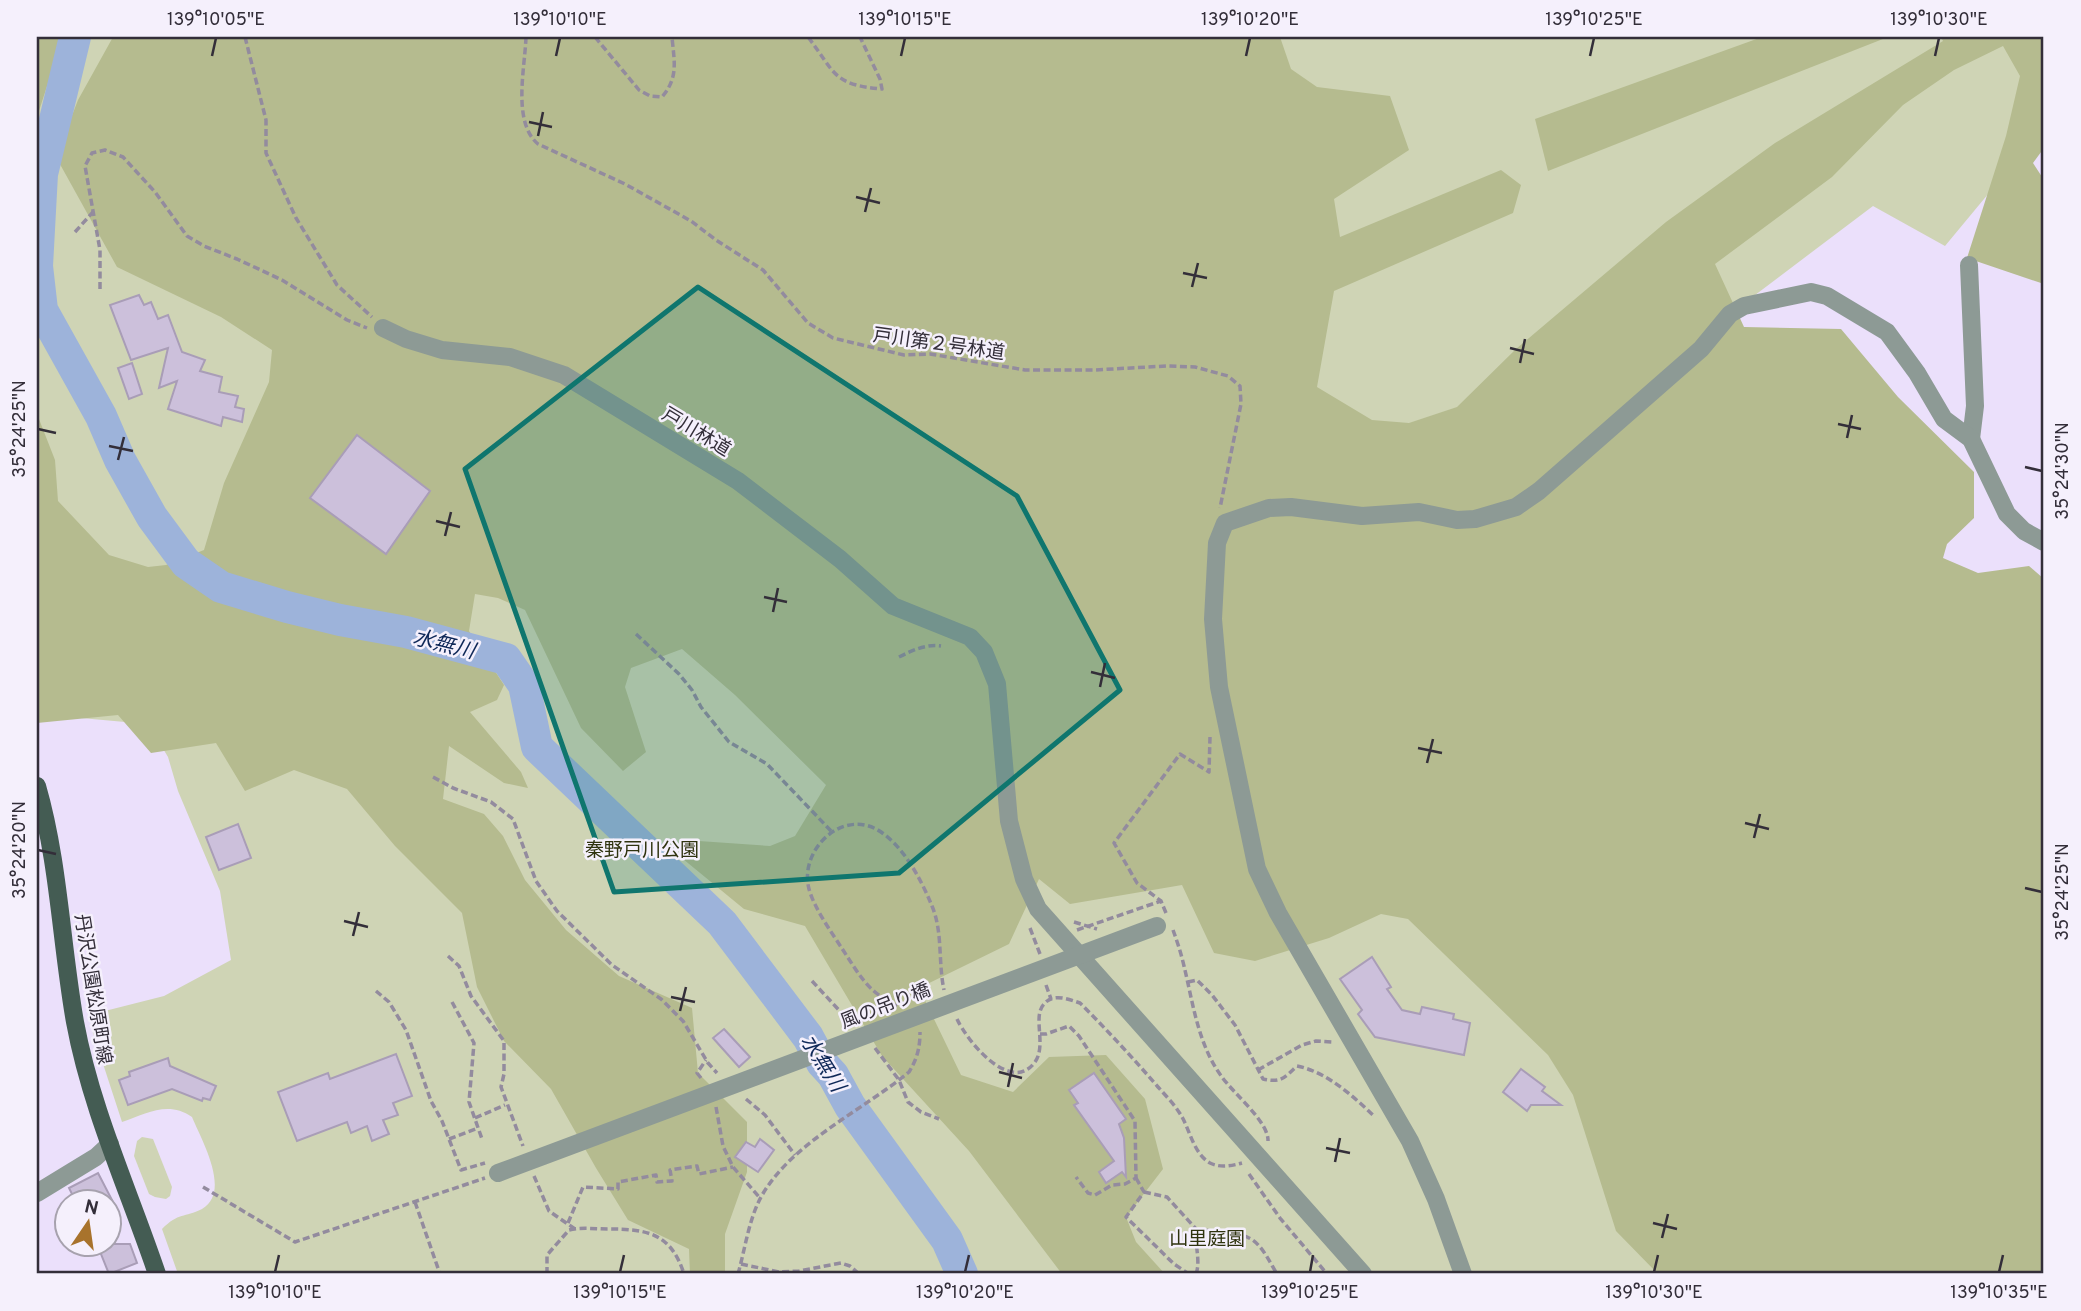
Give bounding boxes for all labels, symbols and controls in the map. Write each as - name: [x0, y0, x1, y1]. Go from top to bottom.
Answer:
- text: 139°10'05"E: [167, 9, 265, 32]
- text: 139°10'10"E: [513, 9, 607, 32]
- text: 139°10'15"E: [858, 9, 952, 32]
- text: 139°10'20"E: [1201, 9, 1299, 32]
- text: 139°10'25"E: [1545, 9, 1643, 32]
- text: 139°10'30"E: [1890, 9, 1988, 32]
- street label: 戸川第２号林道: [871, 324, 1006, 366]
- text: 35°24'25"N: [9, 380, 32, 478]
- street label: 戸川林道: [657, 403, 735, 463]
- text: 35°24'30"N: [2052, 422, 2075, 520]
- water label: 水無川: [410, 625, 479, 667]
- text: 35°24'20"N: [9, 801, 32, 899]
- park label: 秦野戸川公園: [585, 839, 699, 863]
- text: 35°24'25"N: [2052, 843, 2075, 941]
- street label: 丹沢公園松原町線: [68, 912, 116, 1066]
- street label: 風の吊り橋: [837, 979, 934, 1035]
- water label: 水無川: [794, 1030, 851, 1099]
- north arrow: [52, 1188, 122, 1258]
- text: N: [82, 1195, 101, 1222]
- park label: 山里庭園: [1169, 1228, 1245, 1252]
- text: 139°10'10"E: [228, 1282, 322, 1305]
- text: 139°10'15"E: [573, 1282, 667, 1305]
- text: 139°10'20"E: [916, 1282, 1014, 1305]
- text: 139°10'25"E: [1261, 1282, 1359, 1305]
- text: 139°10'30"E: [1605, 1282, 1703, 1305]
- text: 139°10'35"E: [1950, 1282, 2048, 1305]

